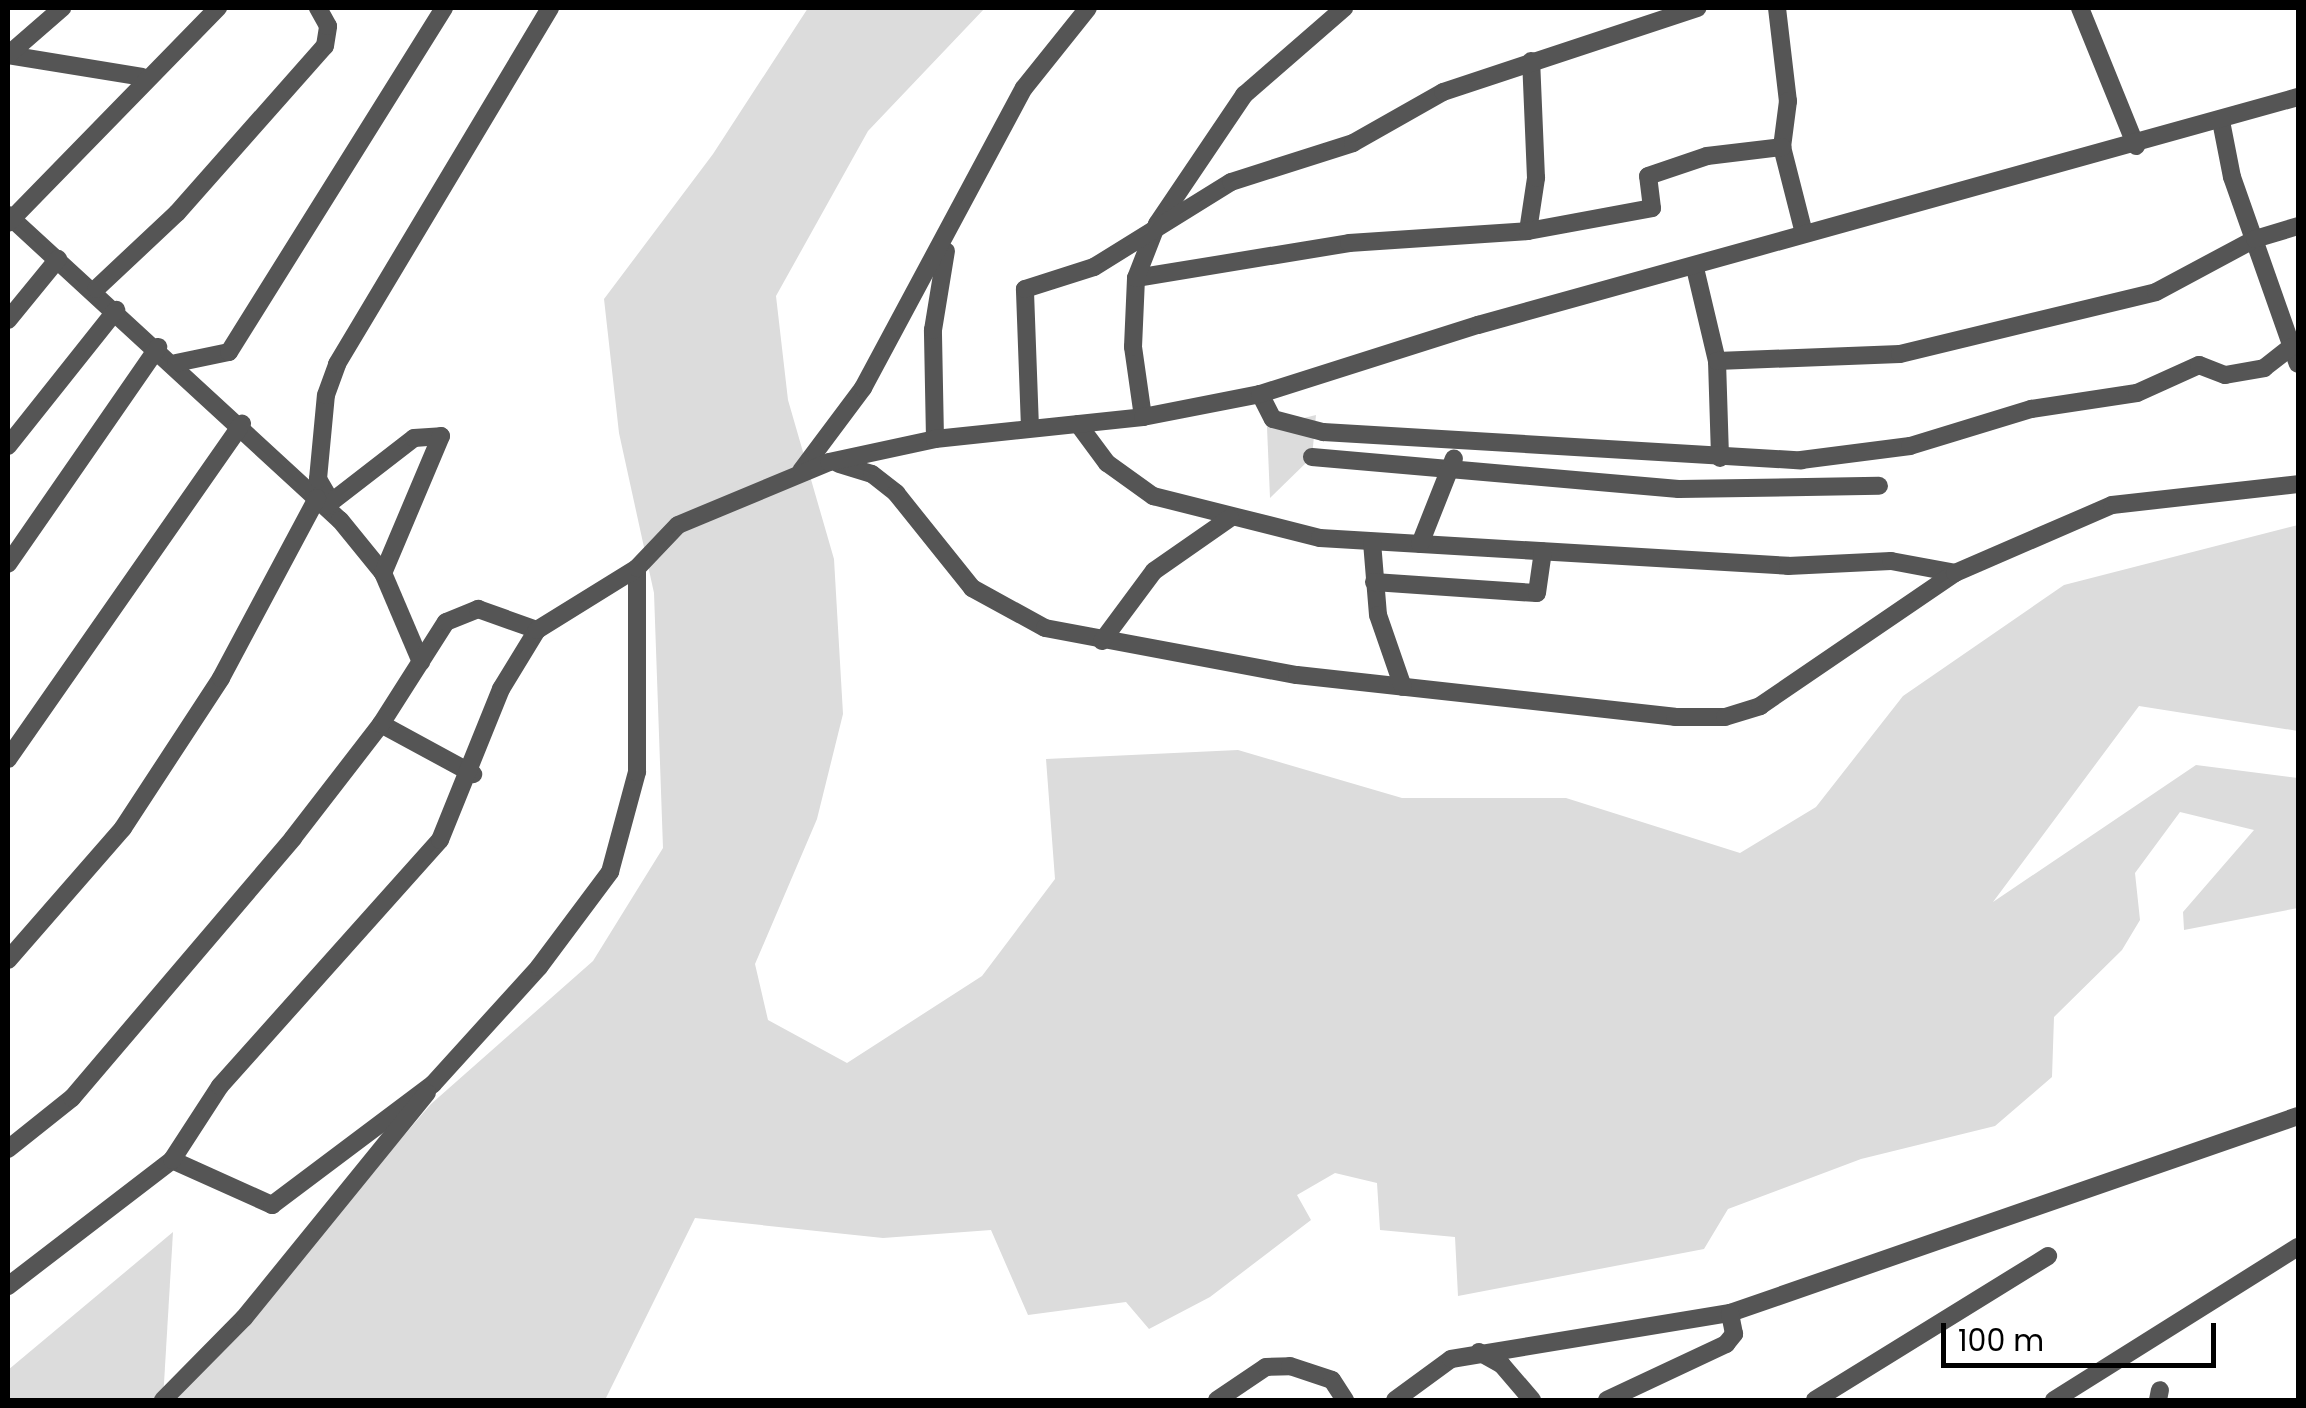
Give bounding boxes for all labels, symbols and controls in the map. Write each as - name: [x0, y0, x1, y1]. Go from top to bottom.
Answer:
- scale bar: [1946, 1303, 2221, 1365]
- text: 100 m: [1958, 1319, 2044, 1362]

